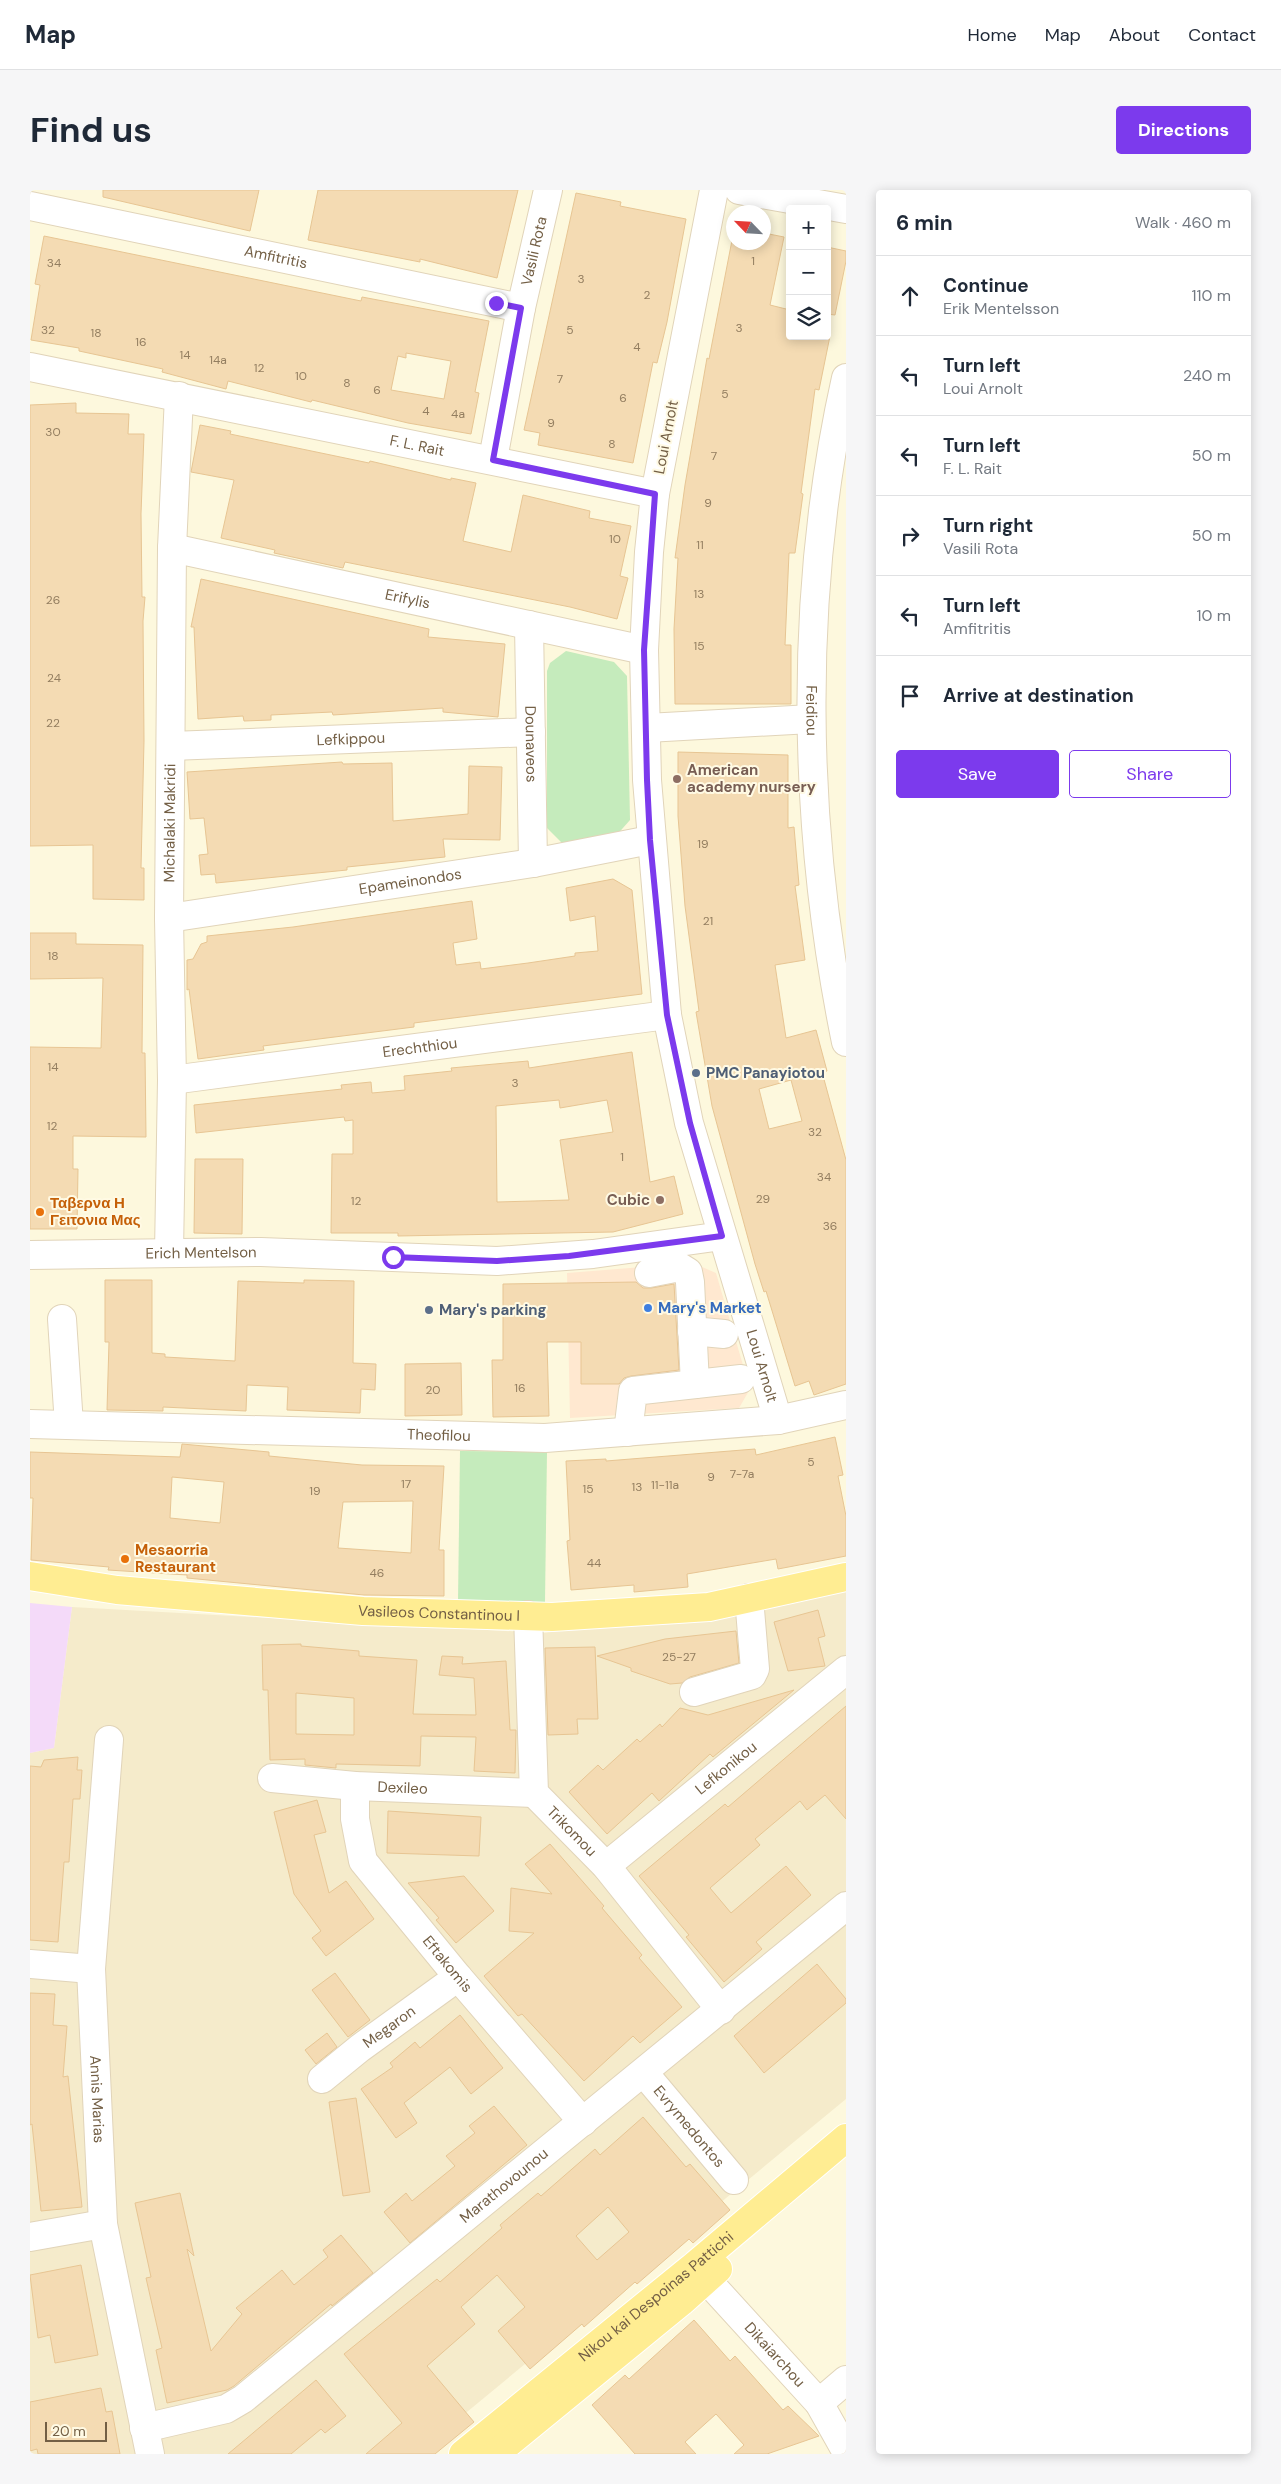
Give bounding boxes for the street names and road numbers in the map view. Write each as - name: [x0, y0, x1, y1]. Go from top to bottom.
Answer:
- street label: Vasili Rota: [516, 214, 552, 288]
- street label: Amfitritis: [242, 241, 309, 273]
- street label: Loui Arnolt: [649, 398, 683, 476]
- street label: F. L. Rait: [388, 430, 446, 461]
- street label: Erifylis: [383, 584, 432, 613]
- street label: Feidiou: [801, 685, 822, 736]
- street label: Dounaveos: [520, 705, 542, 783]
- street label: Lefkippou: [316, 728, 386, 750]
- street label: Michalaki Makridi: [159, 764, 180, 883]
- street label: Epameinondos: [358, 864, 463, 899]
- street label: Erechthiou: [381, 1033, 458, 1062]
- street label: Erich Mentelson: [145, 1242, 257, 1264]
- street label: Loui Arnolt: [742, 1327, 782, 1405]
- street label: Theofilou: [407, 1424, 471, 1446]
- street label: Vasileos Constantinou I: [357, 1601, 520, 1626]
- street label: Lefkonikou: [691, 1737, 761, 1799]
- street label: Dexileo: [377, 1777, 428, 1799]
- street label: Trikomou: [542, 1802, 601, 1861]
- street label: Eftakomis: [418, 1931, 477, 1997]
- street label: Megaron: [359, 2001, 419, 2053]
- street label: Annis Marias: [85, 2055, 109, 2144]
- street label: Evrymedontos: [649, 2081, 729, 2172]
- street label: Marathovounou: [456, 2144, 552, 2228]
- street label: Nikou kai Despoinas Pattichi: [574, 2227, 738, 2366]
- street label: Dikaiarchou: [740, 2318, 810, 2391]

